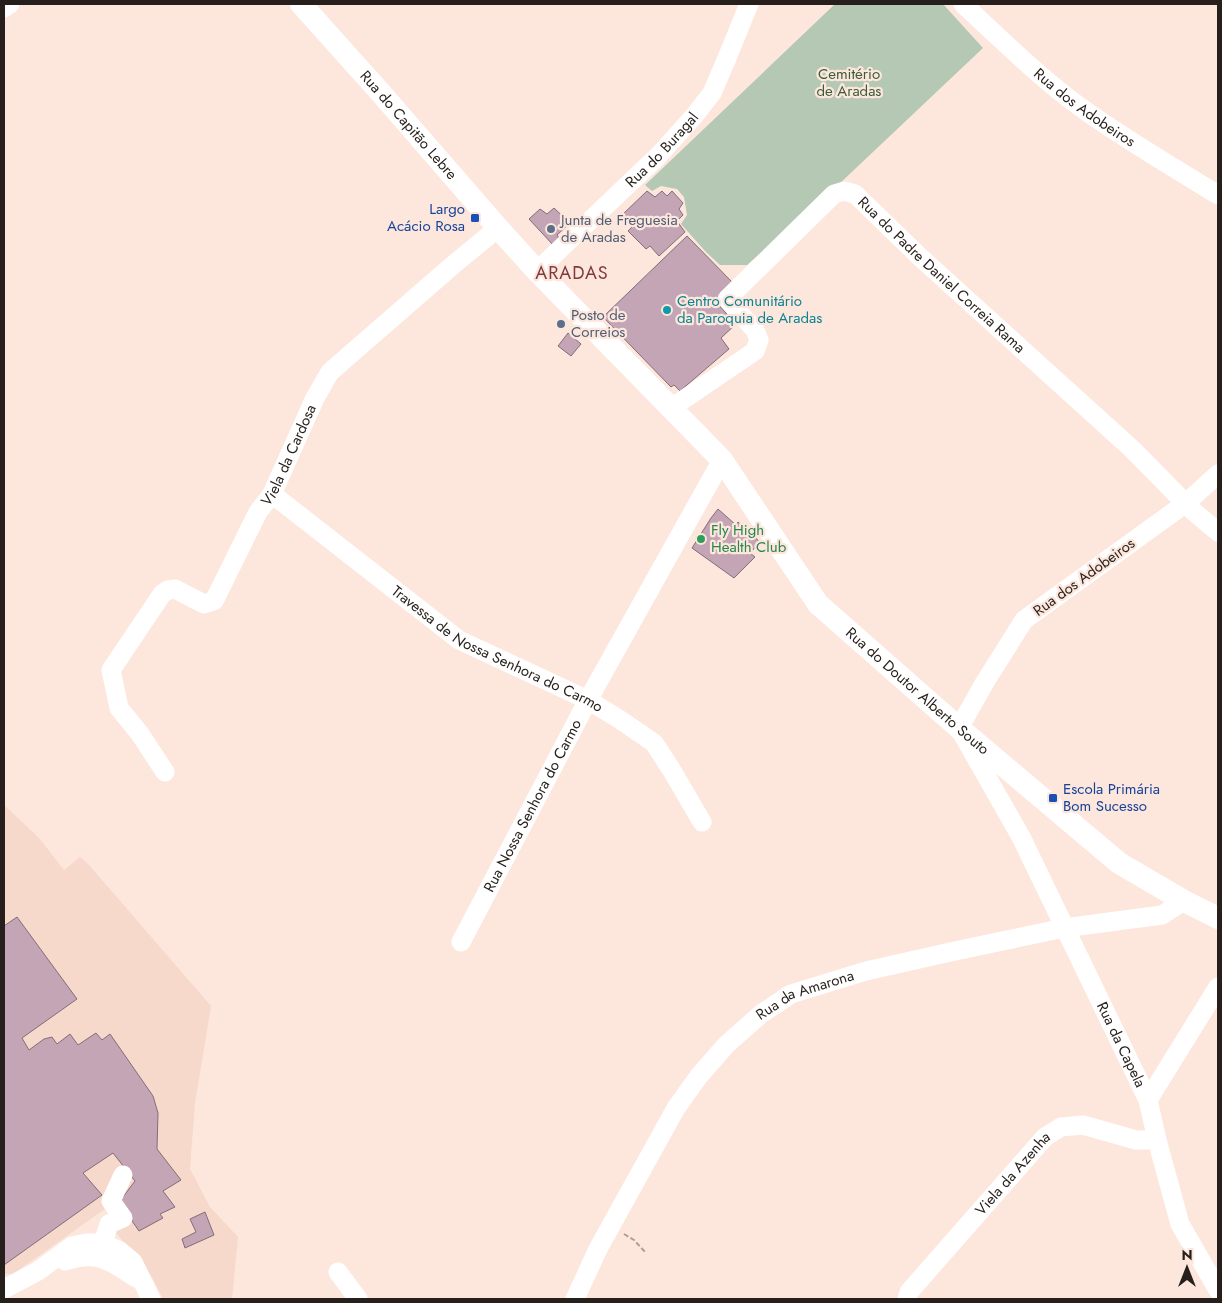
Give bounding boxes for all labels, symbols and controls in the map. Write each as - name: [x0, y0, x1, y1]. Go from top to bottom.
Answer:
- park label: Cemitério de Aradas: [817, 63, 881, 102]
- street label: Rua dos Adobeiros: [1029, 63, 1140, 152]
- street label: Rua do Capitão Lebre: [355, 66, 463, 185]
- street label: Rua do Buragal: [620, 108, 704, 193]
- street label: Rua do Padre Daniel Correia Rama: [853, 191, 1030, 358]
- place label: Largo Acácio Rosa: [387, 198, 465, 237]
- place label: Junta de Freguesia de Aradas: [559, 209, 678, 248]
- marker: Largo Acácio Rosa: [469, 212, 481, 224]
- marker: Junta de Freguesia de Aradas: [545, 223, 557, 235]
- district label: ARADAS: [535, 260, 609, 286]
- place label: Centro Comunitário da Paroquia de Aradas: [677, 290, 822, 329]
- place label: Posto de Correios: [571, 304, 626, 343]
- marker: Centro Comunitário da Paroquia de Aradas: [661, 304, 673, 316]
- marker: Posto de Correios: [555, 318, 567, 330]
- street label: Viela da Cardosa: [256, 401, 322, 511]
- place label: Fly High Health Club: [711, 519, 787, 558]
- street label: Rua dos Adobeiros: [1028, 532, 1140, 622]
- marker: Fly High Health Club: [695, 533, 707, 545]
- street label: Travessa de Nossa Senhora do Carmo: [387, 580, 607, 718]
- street label: Rua do Doutor Alberto Souto: [841, 622, 994, 760]
- street label: Rua Nossa Senhora do Carmo: [478, 715, 587, 896]
- place label: Escola Primária Bom Sucesso: [1063, 778, 1160, 817]
- marker: Escola Primária Bom Sucesso: [1047, 792, 1059, 804]
- street label: Rua da Amarona: [751, 964, 857, 1025]
- street label: Rua da Capela: [1091, 998, 1151, 1091]
- street label: Viela da Azenha: [970, 1126, 1054, 1220]
- north arrow: [1162, 1243, 1212, 1293]
- text: N: [1181, 1245, 1193, 1265]

